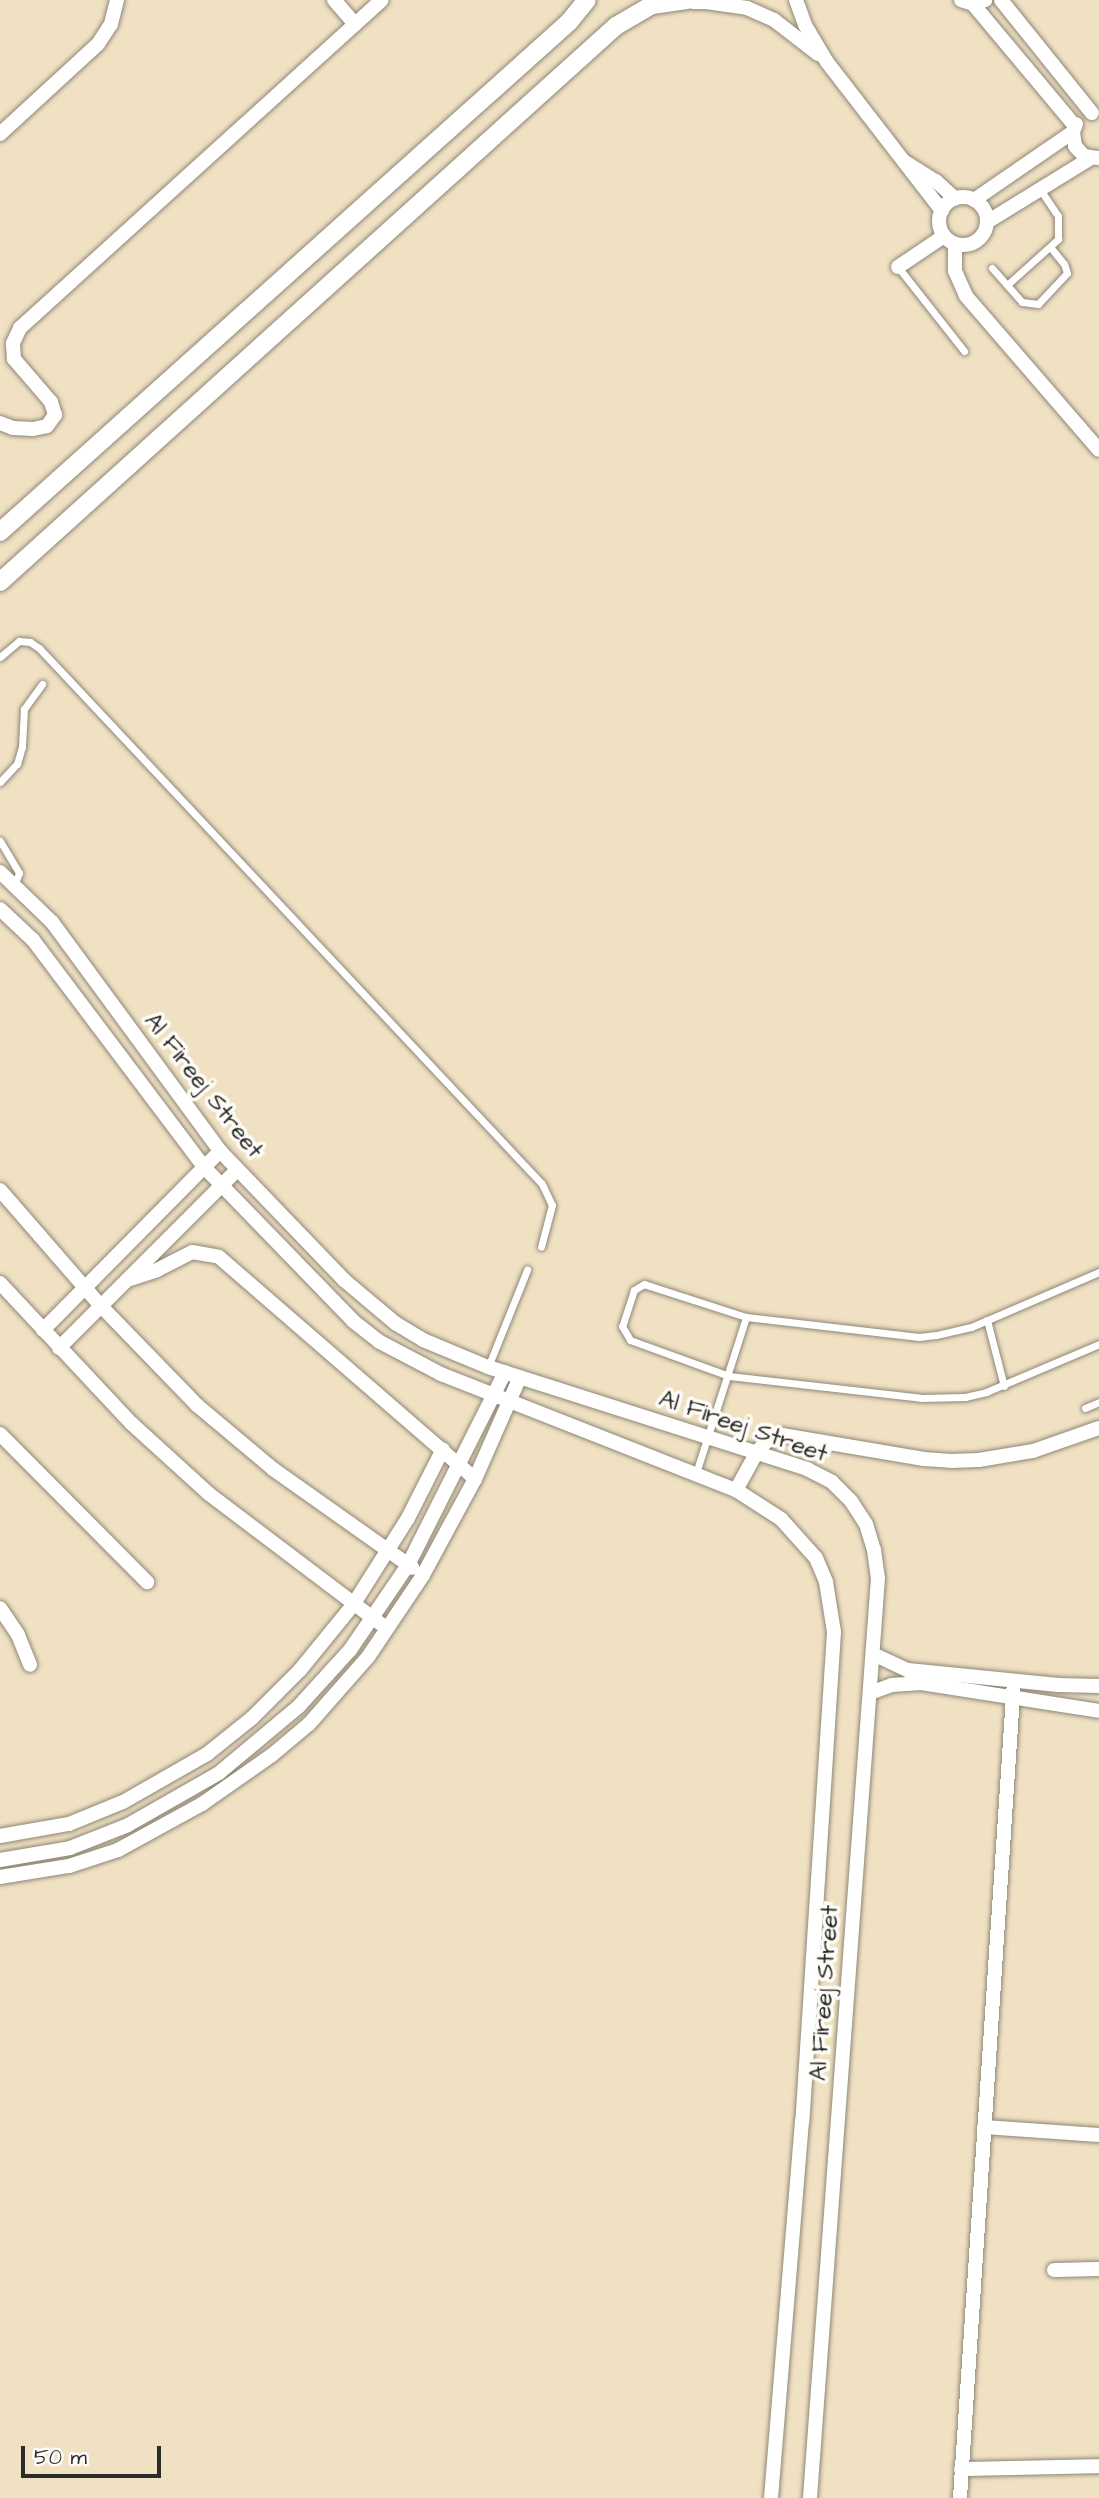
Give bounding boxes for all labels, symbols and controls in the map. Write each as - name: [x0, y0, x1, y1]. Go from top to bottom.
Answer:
- street label: Al Fireej Street: [137, 1008, 269, 1164]
- street label: Al Fireej Street: [655, 1385, 831, 1469]
- street label: Al Fireej Street: [804, 1904, 846, 2082]
- scale bar: [24, 2432, 164, 2476]
- text: 50 m: [34, 2443, 87, 2472]

